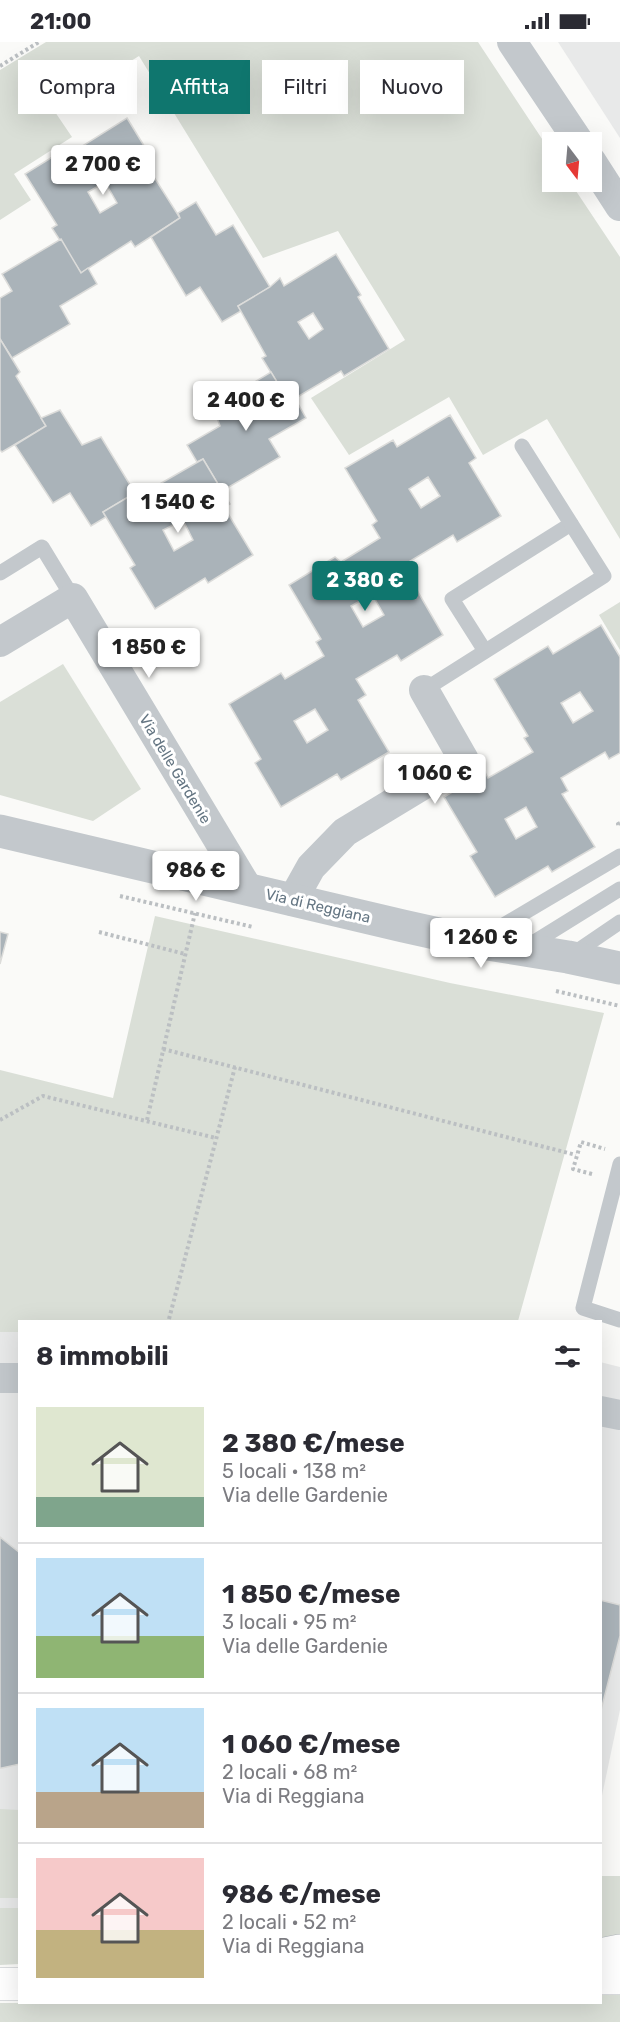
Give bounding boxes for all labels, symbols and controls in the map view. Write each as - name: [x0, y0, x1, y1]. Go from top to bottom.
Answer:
- text: 21:00: [30, 8, 92, 35]
- chip: Compra: [18, 60, 137, 114]
- chip: Affitta: [149, 60, 250, 114]
- chip: Filtri: [262, 60, 348, 114]
- chip: Nuovo: [360, 60, 464, 114]
- north arrow: [542, 132, 602, 192]
- map controls: [542, 132, 602, 192]
- pin: 2 700 €: [48, 145, 158, 196]
- text: 2 700 €: [65, 152, 141, 176]
- pin: 2 400 €: [191, 381, 301, 432]
- text: 2 400 €: [207, 388, 285, 412]
- pin: 1 540 €: [123, 483, 233, 534]
- text: 1 540 €: [141, 490, 215, 514]
- pin: 2 380 €: [310, 561, 420, 612]
- text: 2 380 €: [326, 568, 404, 592]
- pin: 1 850 €: [94, 628, 204, 679]
- text: 1 850 €: [112, 635, 186, 659]
- street label: Via delle Gardenie: [135, 711, 215, 827]
- pin: 1 060 €: [380, 754, 490, 805]
- text: 1 060 €: [398, 761, 472, 785]
- pin: 986 €: [154, 851, 238, 902]
- text: 986 €: [166, 858, 226, 882]
- street label: Via di Reggiana: [264, 885, 372, 927]
- pin: 1 260 €: [426, 918, 536, 969]
- text: 1 260 €: [444, 925, 518, 949]
- icon: filters: [551, 1340, 584, 1373]
- text: 8 immobili: [36, 1341, 169, 1372]
- text: 2 380 €/mese: [222, 1428, 405, 1459]
- icon: home: [84, 1431, 156, 1503]
- text: 5 locali · 138 m²: [222, 1459, 366, 1483]
- text: Via delle Gardenie: [222, 1483, 388, 1507]
- text: 1 850 €/mese: [222, 1579, 400, 1610]
- icon: home: [84, 1582, 156, 1654]
- text: 3 locali · 95 m²: [222, 1610, 357, 1634]
- text: Via delle Gardenie: [222, 1634, 388, 1658]
- text: 1 060 €/mese: [222, 1729, 401, 1760]
- icon: home: [84, 1732, 156, 1804]
- text: 2 locali · 68 m²: [222, 1760, 357, 1784]
- text: Via di Reggiana: [222, 1784, 365, 1808]
- text: 986 €/mese: [222, 1879, 381, 1910]
- icon: home: [84, 1882, 156, 1954]
- text: 2 locali · 52 m²: [222, 1910, 356, 1934]
- text: Via di Reggiana: [222, 1934, 365, 1958]

